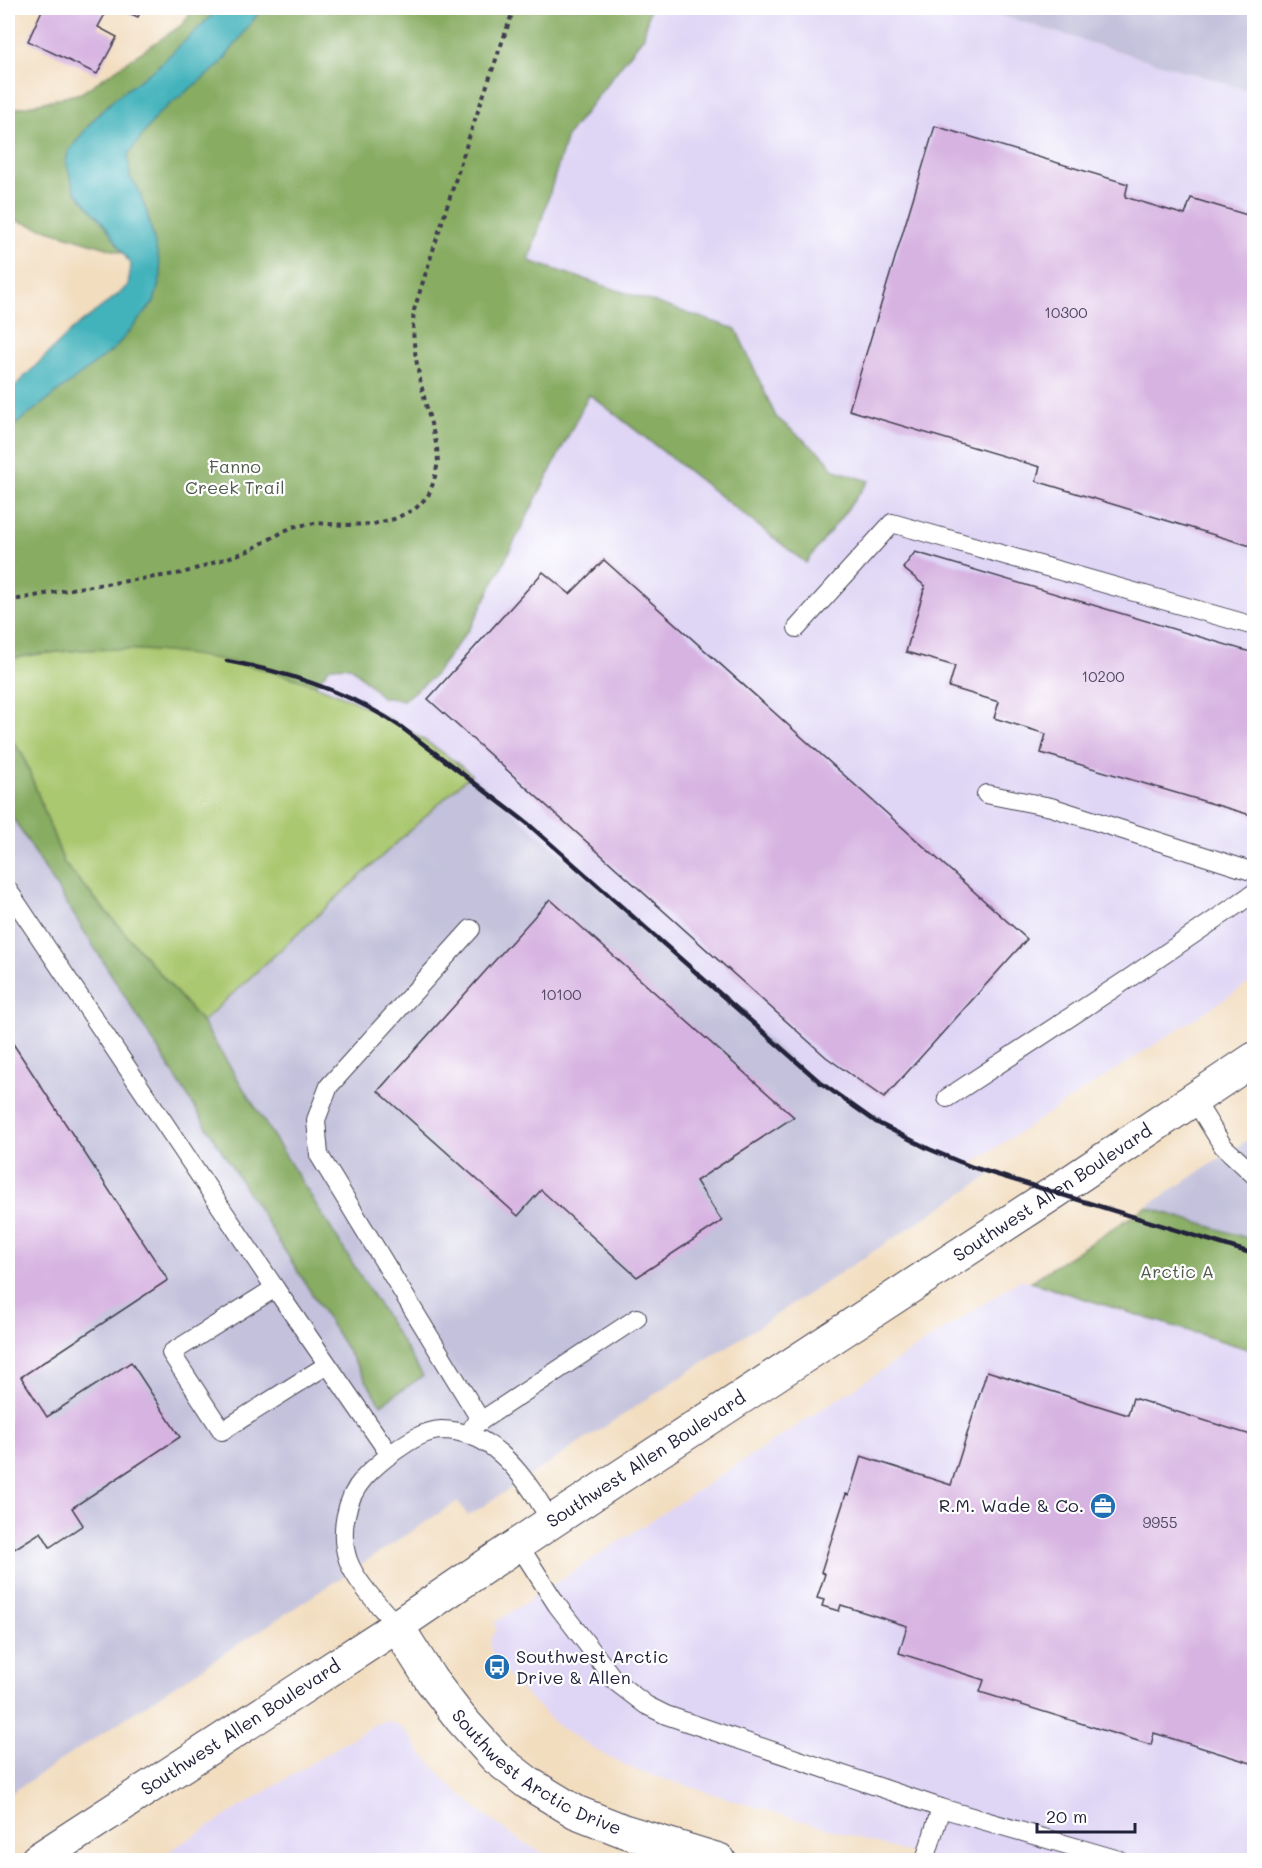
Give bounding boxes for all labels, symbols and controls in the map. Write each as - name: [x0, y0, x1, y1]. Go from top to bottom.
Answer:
- house number: 10300: [1044, 302, 1088, 322]
- park label: Fanno Creek Trail: [185, 454, 285, 499]
- house number: 10200: [1082, 666, 1124, 686]
- house number: 10100: [540, 984, 582, 1004]
- street label: Southwest Allen Boulevard: [948, 1118, 1156, 1267]
- park label: Arctic A: [1140, 1259, 1214, 1283]
- street label: Southwest Allen Boulevard: [541, 1385, 750, 1533]
- office icon: R.M. Wade & Co.: [1088, 1491, 1118, 1521]
- place label: R.M. Wade & Co.: [939, 1493, 1084, 1517]
- house number: 9955: [1142, 1512, 1178, 1532]
- place label: Southwest Arctic Drive & Allen: [516, 1644, 668, 1689]
- bus stop icon: Southwest Arctic Drive & Allen: [482, 1652, 512, 1682]
- street label: Southwest Allen Boulevard: [136, 1653, 345, 1800]
- street label: Southwest Arctic Drive: [447, 1704, 625, 1840]
- scale bar: [1037, 1796, 1134, 1834]
- text: 20 m: [1046, 1804, 1087, 1828]

